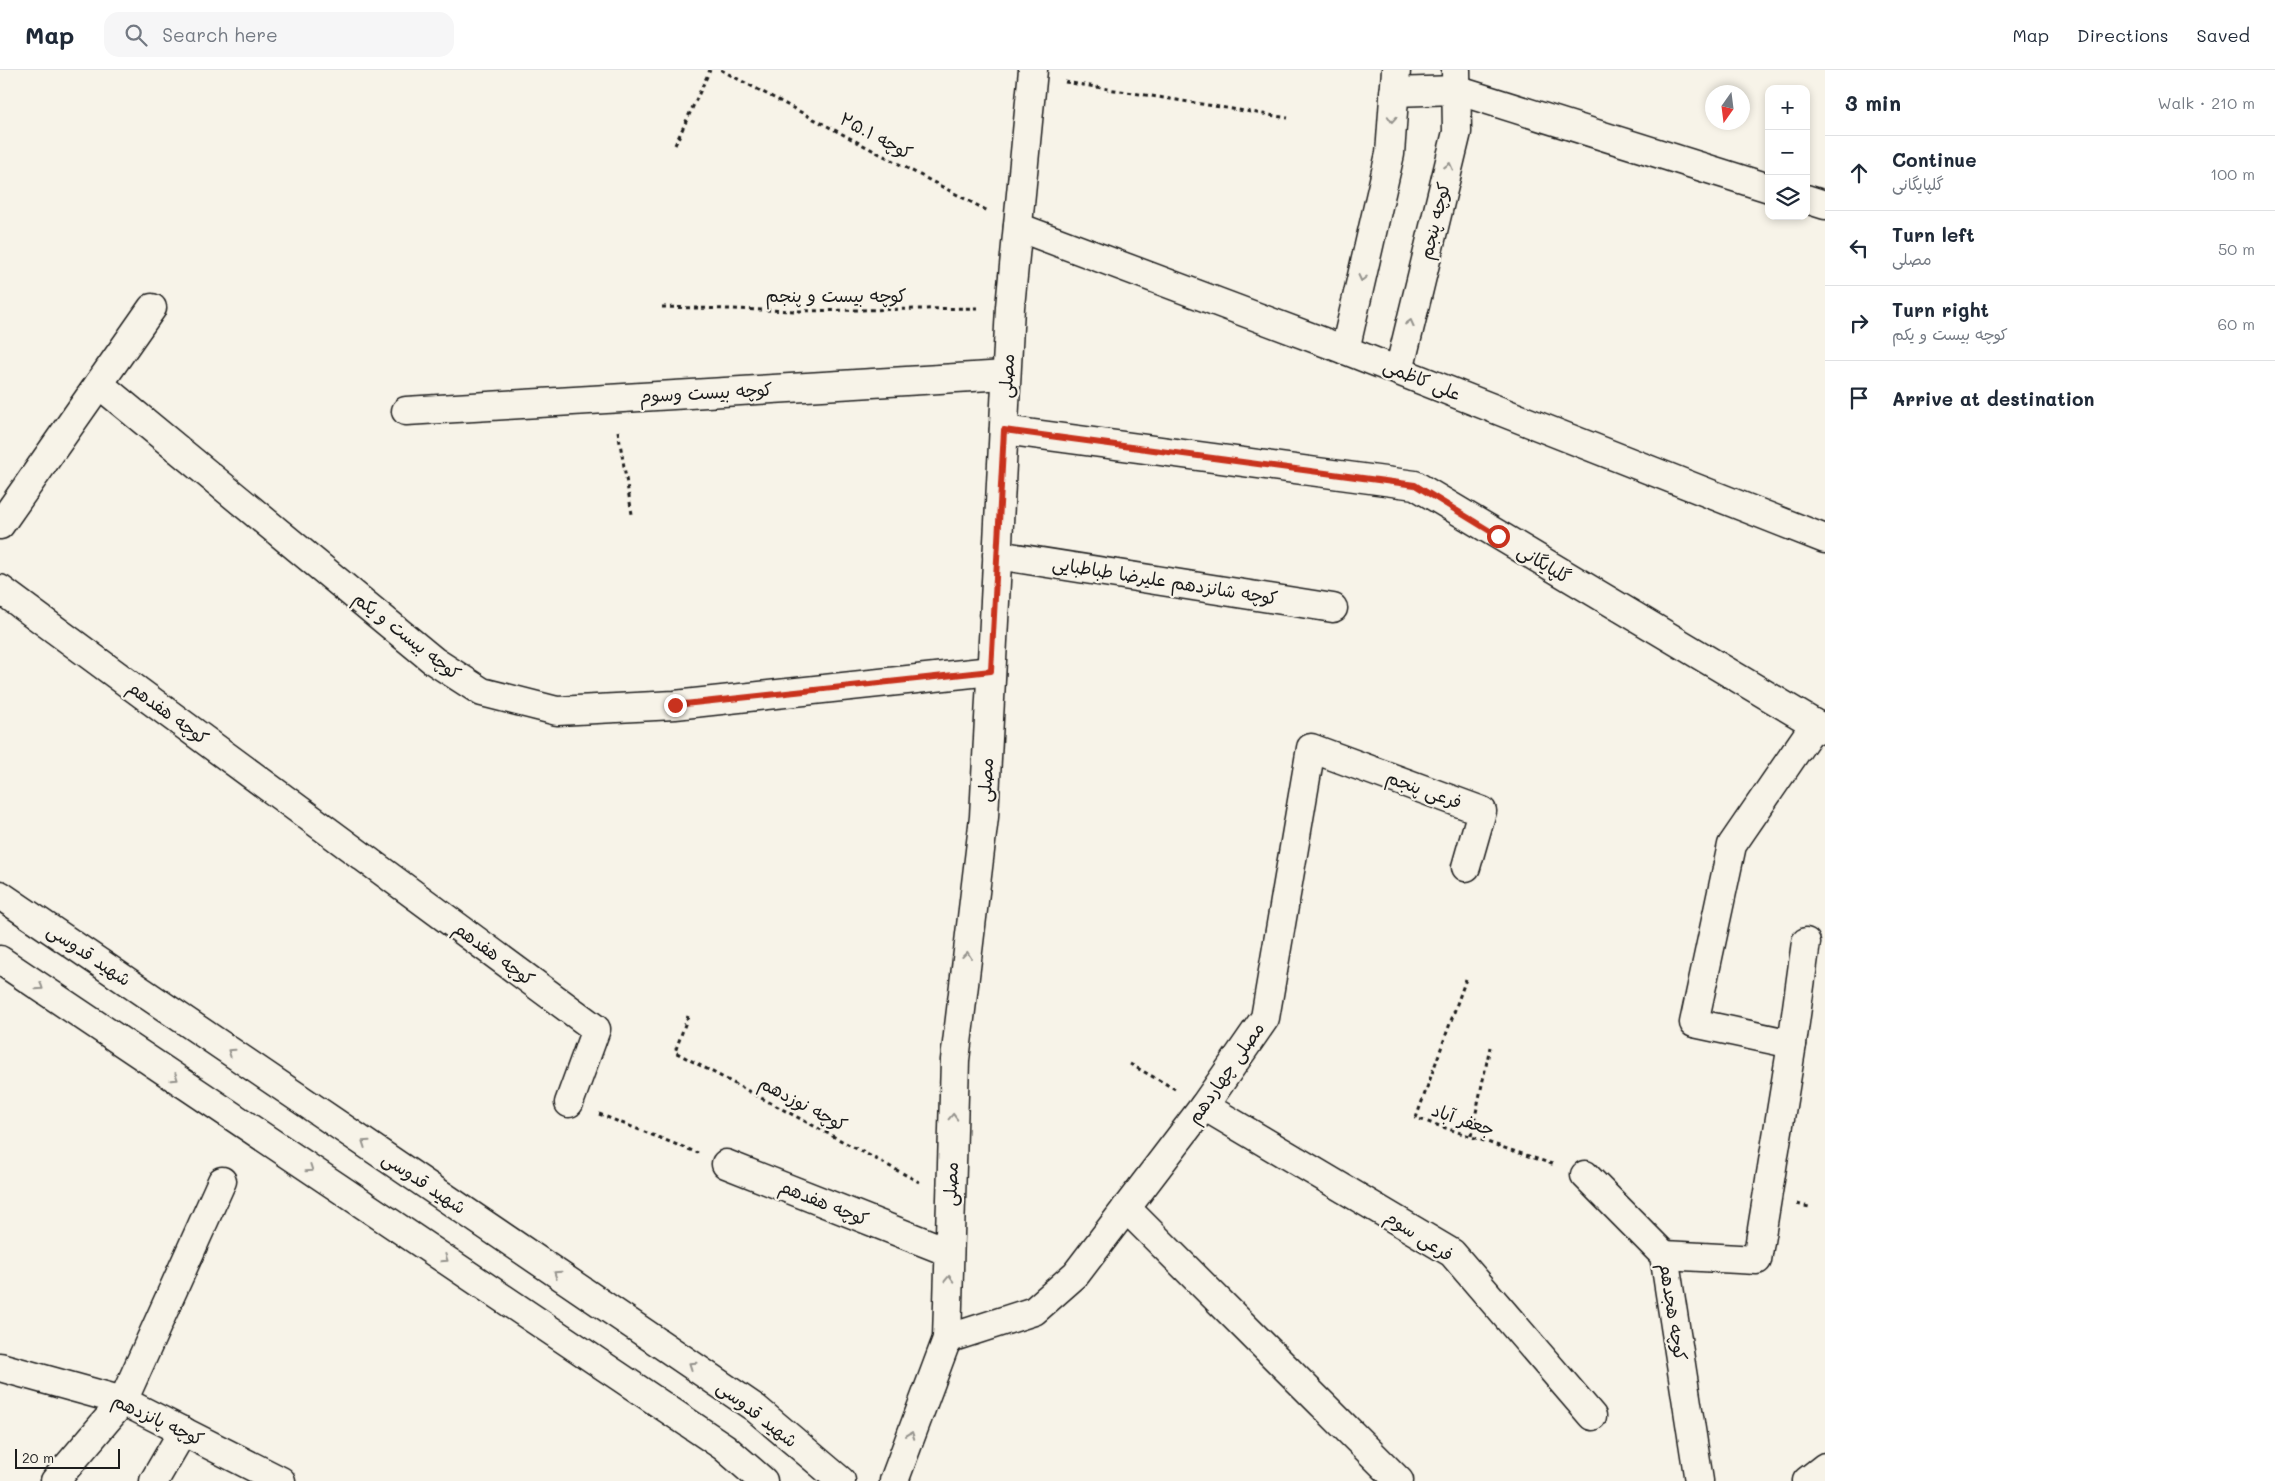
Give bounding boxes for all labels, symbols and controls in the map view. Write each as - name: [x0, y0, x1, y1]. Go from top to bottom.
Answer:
- search box: [104, 12, 454, 57]
- text: Map: [25, 19, 74, 50]
- icon: search: [122, 21, 150, 49]
- text: Search here: [162, 22, 278, 47]
- text: Map: [2012, 23, 2049, 47]
- text: Directions: [2077, 23, 2169, 47]
- text: Saved: [2197, 23, 2250, 47]
- north arrow: [1705, 85, 1750, 130]
- map controls: [1765, 85, 1810, 220]
- button: +: [1765, 85, 1810, 130]
- text: 3 min: [1845, 89, 1901, 116]
- text: Walk · 210 m: [2157, 92, 2255, 113]
- street label: کوچه ۲۵.۱: [836, 106, 917, 165]
- one-way arrow: [1387, 115, 1398, 123]
- button: −: [1765, 130, 1810, 175]
- text: Continue: [1892, 147, 1977, 172]
- icon: ahead: [1845, 159, 1873, 187]
- one-way arrow: [1443, 161, 1454, 170]
- text: 100 m: [2210, 163, 2255, 184]
- text: گلپایگانی: [1892, 173, 1944, 194]
- button: layers: [1765, 175, 1810, 220]
- street label: کوچه پنجم: [1413, 179, 1458, 263]
- text: Turn left: [1892, 222, 1975, 247]
- icon: left: [1845, 234, 1873, 262]
- text: 50 m: [2218, 238, 2255, 259]
- text: مصلی: [1892, 248, 1932, 269]
- one-way arrow: [1357, 273, 1368, 282]
- street label: کوچه بیست و پنجم: [766, 283, 907, 310]
- text: Turn right: [1892, 297, 1989, 322]
- icon: right: [1845, 309, 1873, 337]
- text: 60 m: [2218, 313, 2255, 334]
- one-way arrow: [1404, 319, 1415, 328]
- text: کوچه بیست و یکم: [1892, 323, 2008, 344]
- street label: مصلی: [993, 353, 1019, 399]
- street label: علی کاظمی: [1380, 353, 1465, 405]
- street label: کوچه بیست وسوم: [639, 377, 774, 410]
- icon: arrive: [1845, 384, 1873, 412]
- text: Arrive at destination: [1892, 386, 2095, 411]
- route start: [1487, 525, 1510, 548]
- street label: گلپایگانی: [1513, 538, 1576, 589]
- street label: کوچه شانزدهم علیرضا طباطبایی: [1050, 550, 1280, 613]
- street label: کوچه بیست و یکم: [347, 586, 467, 687]
- street label: کوچه هفدهم: [122, 675, 214, 752]
- route end: [664, 694, 687, 717]
- street label: مصلی: [972, 757, 998, 803]
- street label: فرعی پنجم: [1382, 764, 1466, 817]
- street label: کوچه هفدهم: [448, 916, 540, 993]
- street label: شهید قدوسی: [43, 917, 136, 991]
- one-way arrow: [961, 951, 972, 959]
- one-way arrow: [35, 981, 44, 990]
- street label: مصلی چهاردهم: [1181, 1017, 1272, 1130]
- one-way arrow: [227, 1049, 237, 1058]
- street label: کوچه نوزدهم: [754, 1070, 852, 1139]
- one-way arrow: [170, 1072, 179, 1081]
- street label: جعفر آباد: [1429, 1097, 1498, 1141]
- one-way arrow: [948, 1113, 958, 1120]
- one-way arrow: [361, 1140, 371, 1149]
- street label: شهید قدوسی: [378, 1145, 471, 1219]
- street label: مصلی: [937, 1161, 963, 1207]
- one-way arrow: [304, 1163, 314, 1172]
- street label: کوچه هفدهم: [775, 1173, 873, 1234]
- street label: فرعی سوم: [1379, 1204, 1458, 1269]
- one-way arrow: [440, 1253, 449, 1263]
- street label: کوچه هجدهم: [1651, 1261, 1694, 1363]
- one-way arrow: [554, 1271, 563, 1280]
- one-way arrow: [943, 1275, 954, 1283]
- one-way arrow: [688, 1362, 698, 1371]
- street label: شهید قدوسی: [712, 1374, 803, 1452]
- street label: کوچه پانزدهم: [107, 1387, 208, 1454]
- one-way arrow: [905, 1432, 915, 1440]
- scale bar: [15, 1446, 120, 1469]
- text: 20 m: [22, 1448, 54, 1467]

